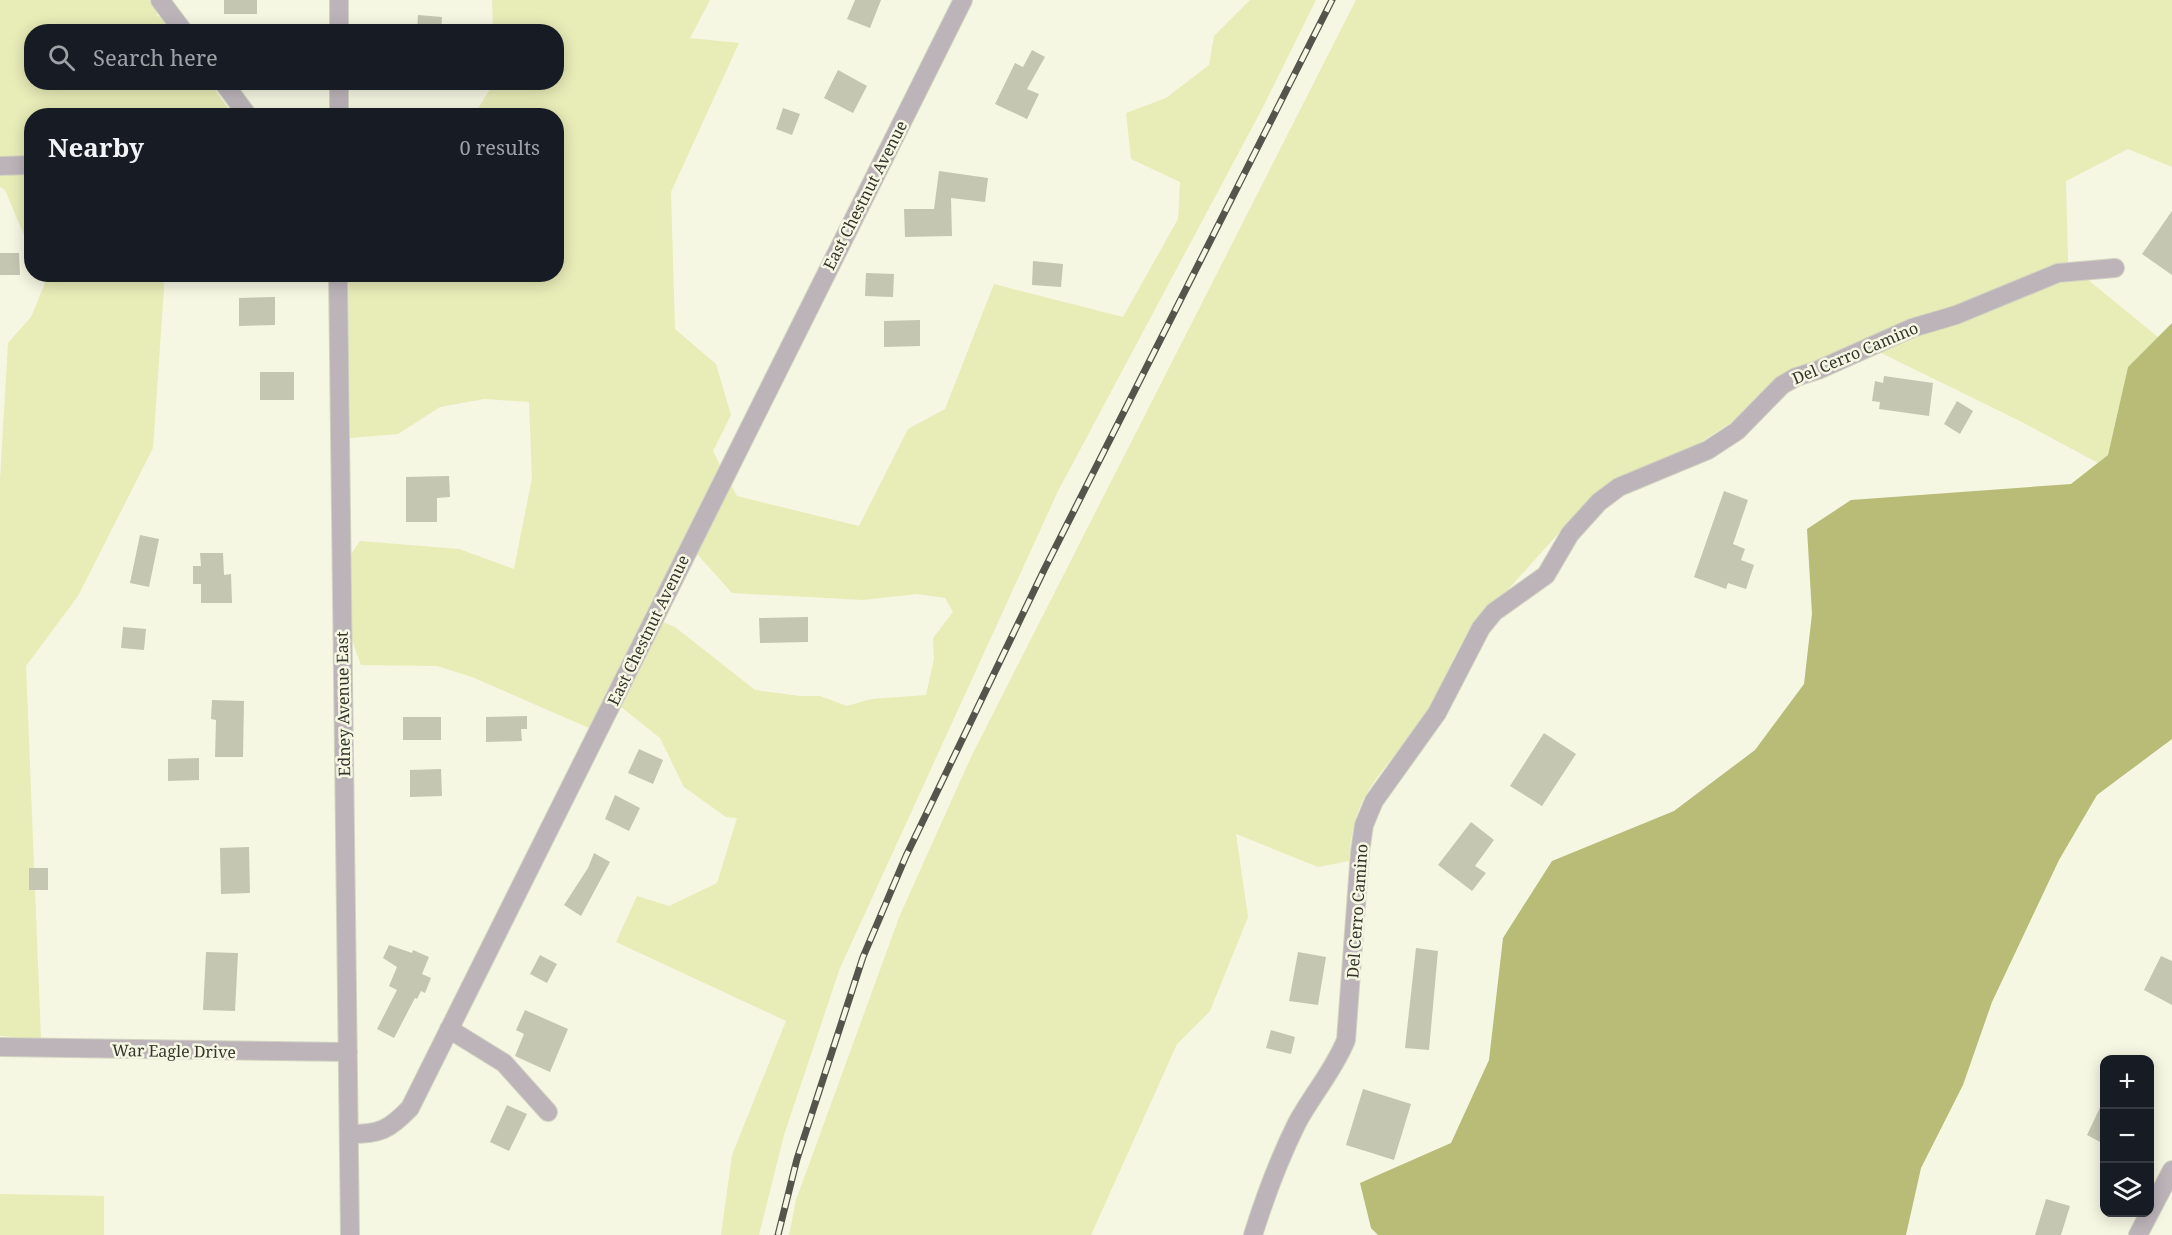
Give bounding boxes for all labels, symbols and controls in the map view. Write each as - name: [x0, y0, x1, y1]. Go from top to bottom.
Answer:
- search box: [24, 24, 564, 90]
- icon: search: [45, 41, 78, 74]
- text: Search here: [93, 42, 218, 72]
- street label: East Chestnut Avenue: [818, 117, 912, 273]
- text: Nearby: [48, 129, 144, 165]
- text: 0 results: [460, 134, 540, 161]
- street label: Del Cerro Camino: [1789, 317, 1921, 389]
- street label: East Chestnut Avenue: [602, 551, 694, 709]
- street label: Edney Avenue East: [331, 631, 355, 777]
- street label: Del Cerro Camino: [1341, 843, 1373, 979]
- street label: War Eagle Drive: [112, 1039, 236, 1063]
- map controls: [2100, 1055, 2154, 1217]
- button: +: [2100, 1055, 2154, 1109]
- button: −: [2100, 1109, 2154, 1163]
- button: layers: [2100, 1163, 2154, 1217]

